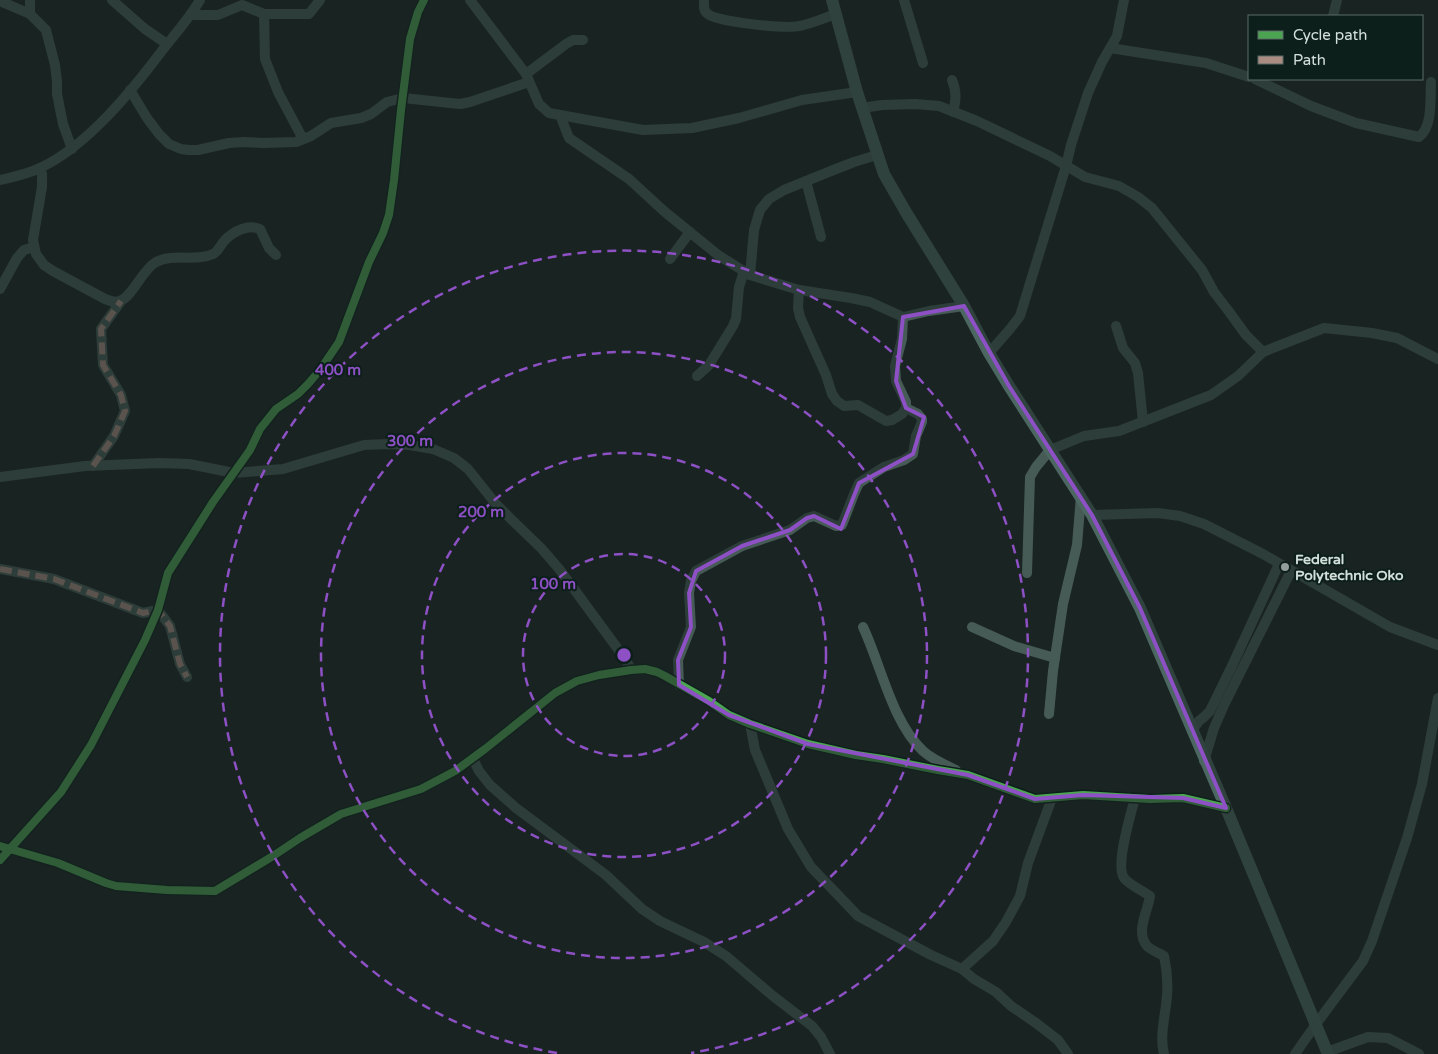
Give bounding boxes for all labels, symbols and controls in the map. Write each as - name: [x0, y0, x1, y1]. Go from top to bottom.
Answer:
- legend: [1248, 15, 1423, 80]
- text: Cycle path: [1293, 26, 1367, 44]
- text: Path: [1293, 51, 1326, 69]
- text: 400 m: [315, 361, 361, 379]
- text: 300 m: [387, 432, 433, 450]
- text: 200 m: [458, 503, 504, 521]
- place label: Federal Polytechnic Oko: [1295, 551, 1404, 584]
- marker: Federal Polytechnic Oko: [1279, 561, 1291, 573]
- text: 100 m: [530, 575, 576, 593]
- centre of rings: [615, 646, 633, 664]

